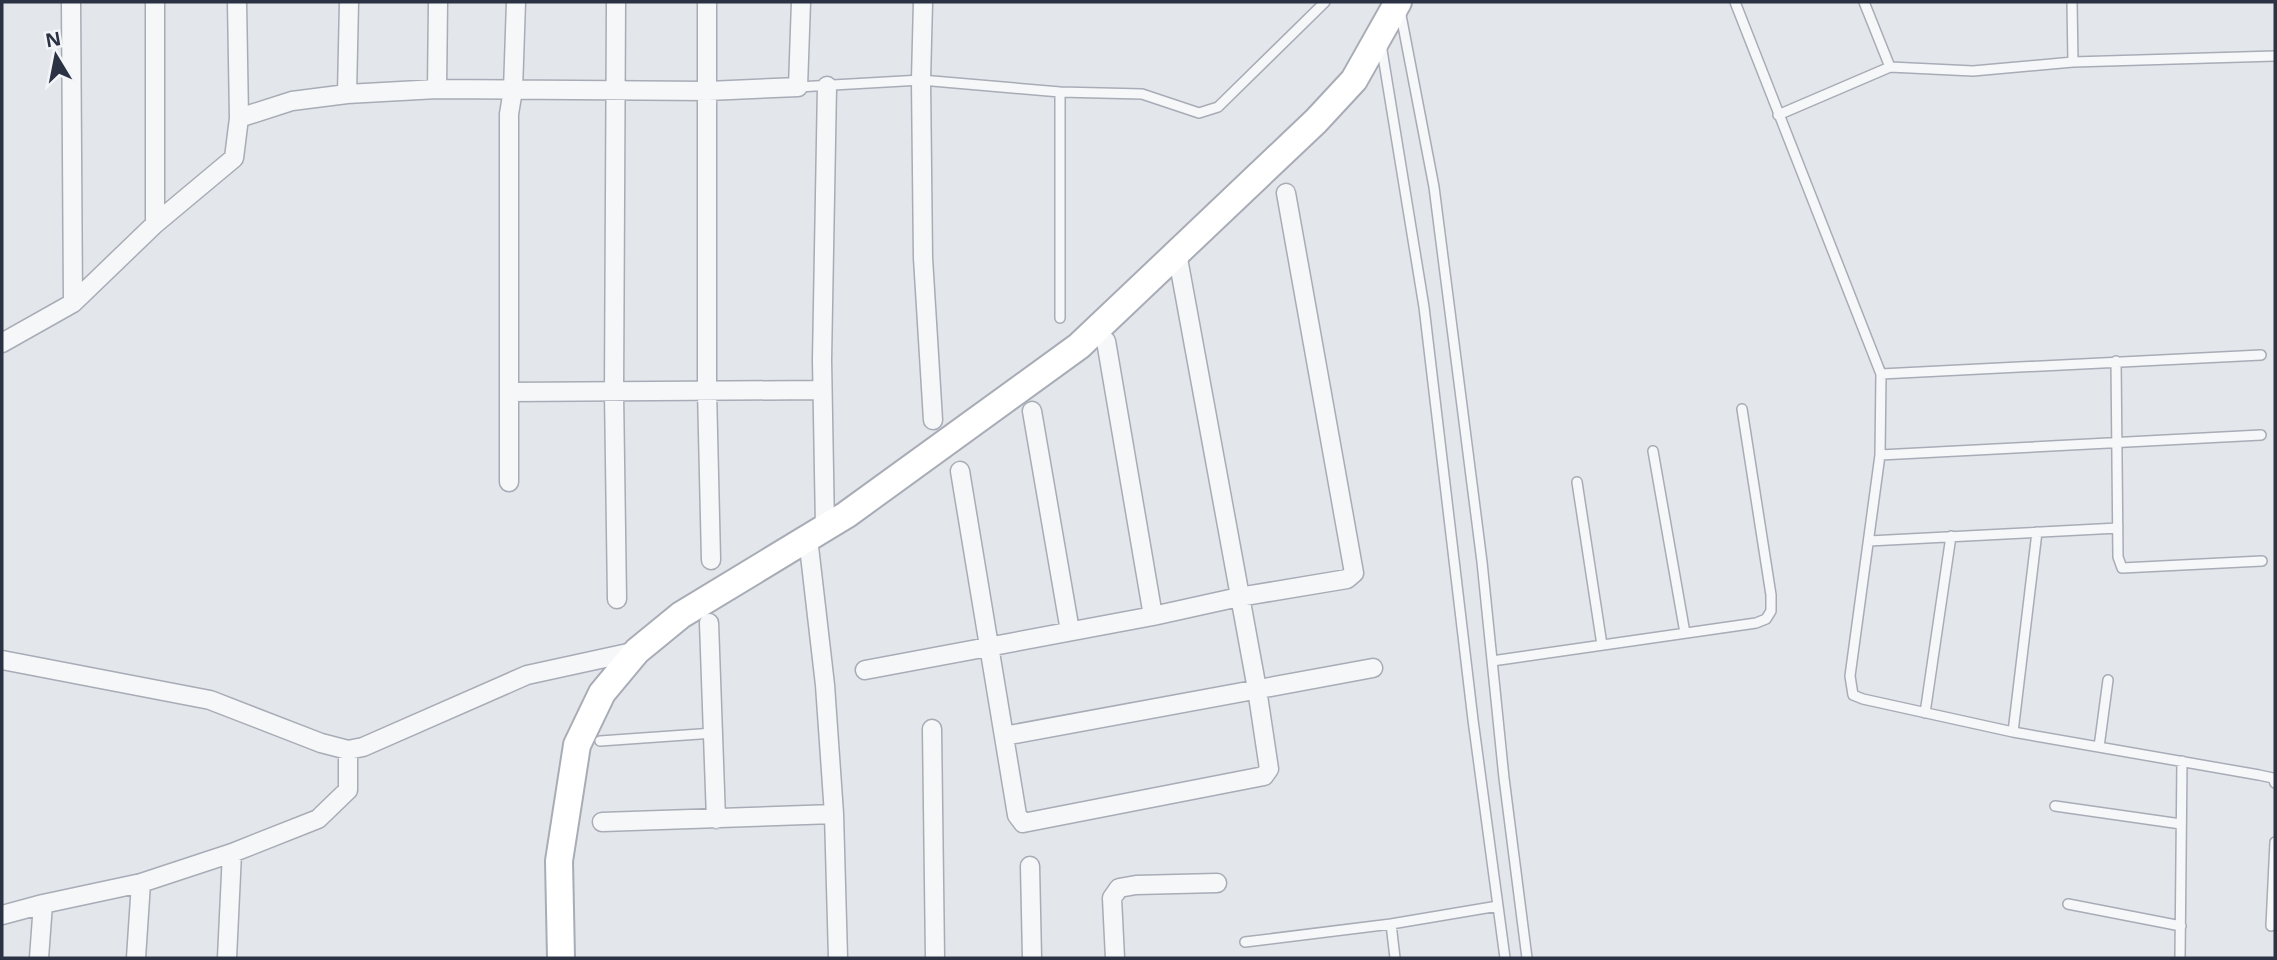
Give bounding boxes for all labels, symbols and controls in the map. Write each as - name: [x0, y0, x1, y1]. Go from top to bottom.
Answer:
- north arrow: [21, 21, 91, 91]
- text: N: [43, 25, 63, 53]

